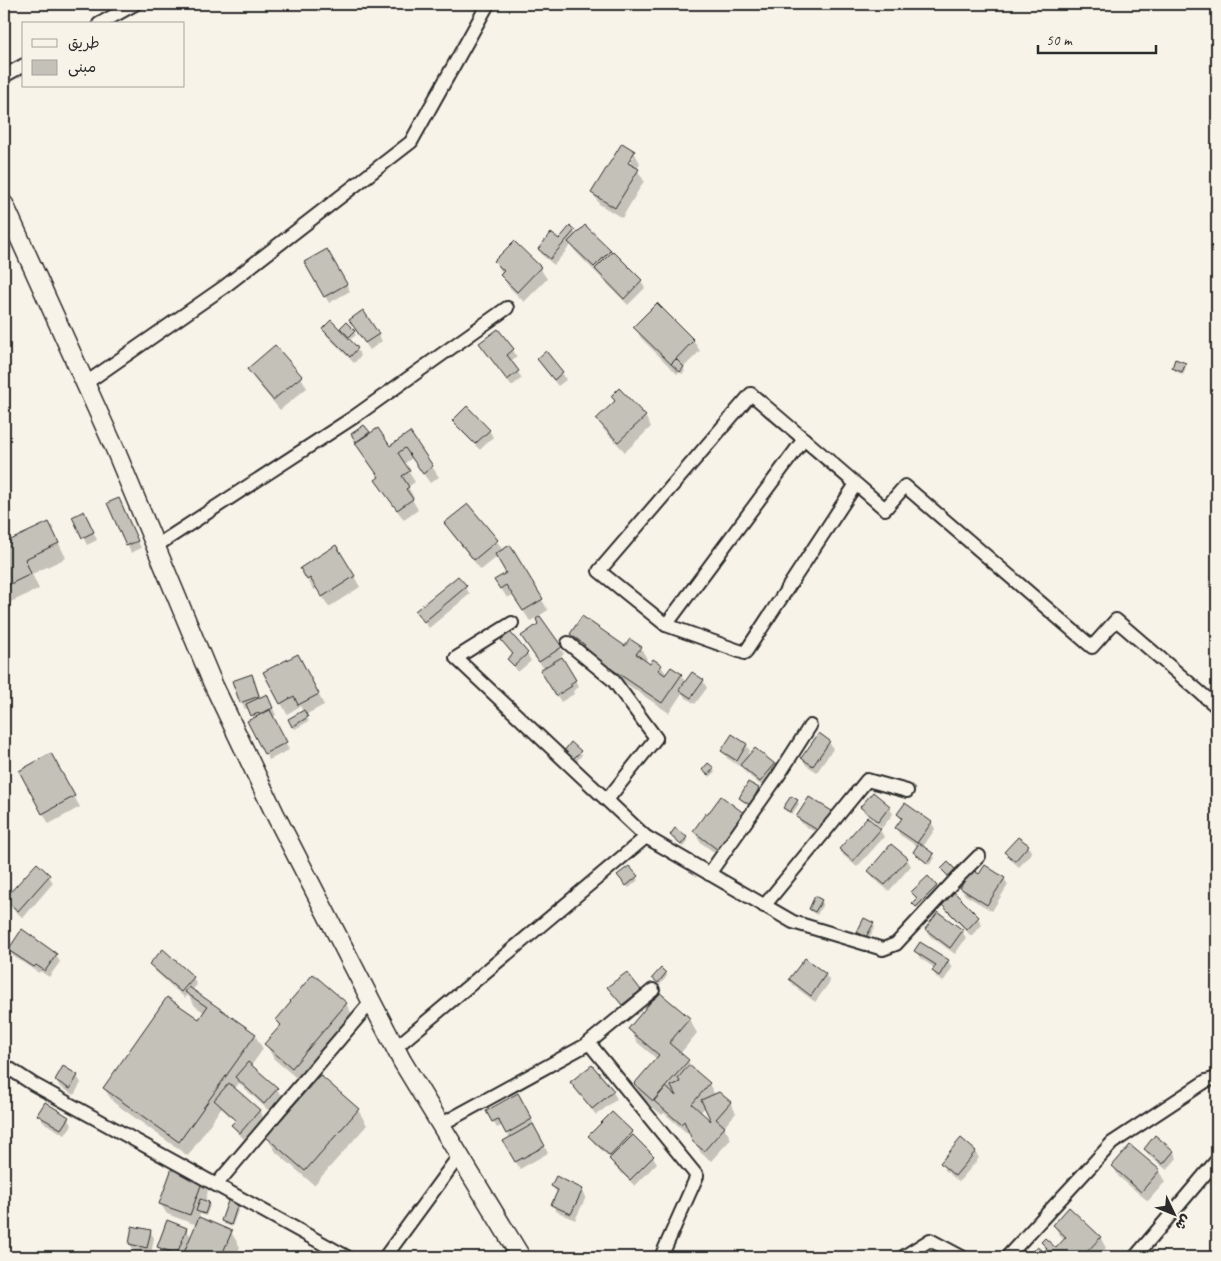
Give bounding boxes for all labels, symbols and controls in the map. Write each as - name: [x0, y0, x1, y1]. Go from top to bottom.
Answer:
- legend: [22, 22, 185, 88]
- scale bar: [1038, 22, 1156, 54]
- text: 50 m: [1046, 31, 1073, 50]
- text: طريق: [68, 34, 100, 53]
- text: مبنى: [68, 58, 96, 77]
- north arrow: [1148, 1188, 1198, 1238]
- text: ش: [1172, 1211, 1195, 1234]

